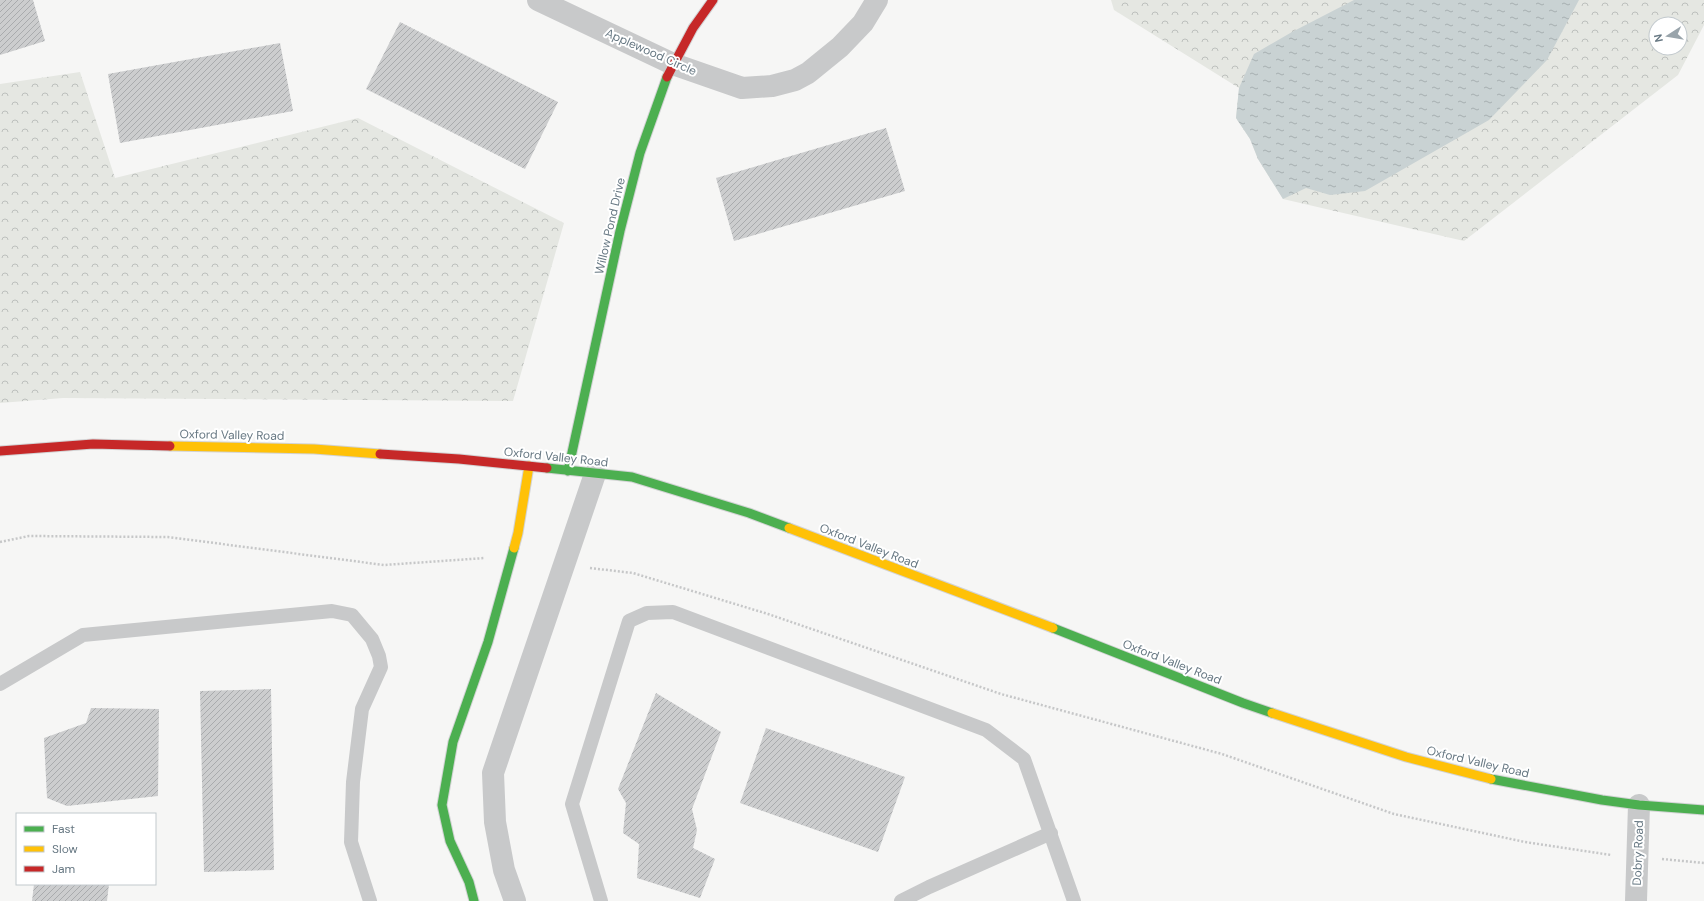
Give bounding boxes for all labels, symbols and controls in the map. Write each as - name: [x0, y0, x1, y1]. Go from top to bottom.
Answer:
- north arrow: [1648, 16, 1688, 56]
- street label: Applewood Circle: [603, 25, 699, 79]
- text: N: [1651, 33, 1666, 43]
- street label: Willow Pond Drive: [591, 176, 629, 276]
- street label: Oxford Valley Road: [179, 426, 285, 444]
- street label: Oxford Valley Road: [503, 444, 609, 470]
- street label: Oxford Valley Road: [817, 520, 921, 572]
- street label: Oxford Valley Road: [1120, 636, 1224, 688]
- street label: Oxford Valley Road: [1425, 742, 1531, 782]
- legend: [16, 813, 156, 885]
- street label: Dobry Road: [1629, 820, 1647, 886]
- text: Fast: [52, 821, 75, 837]
- text: Slow: [52, 841, 78, 857]
- text: Jam: [52, 861, 75, 877]

